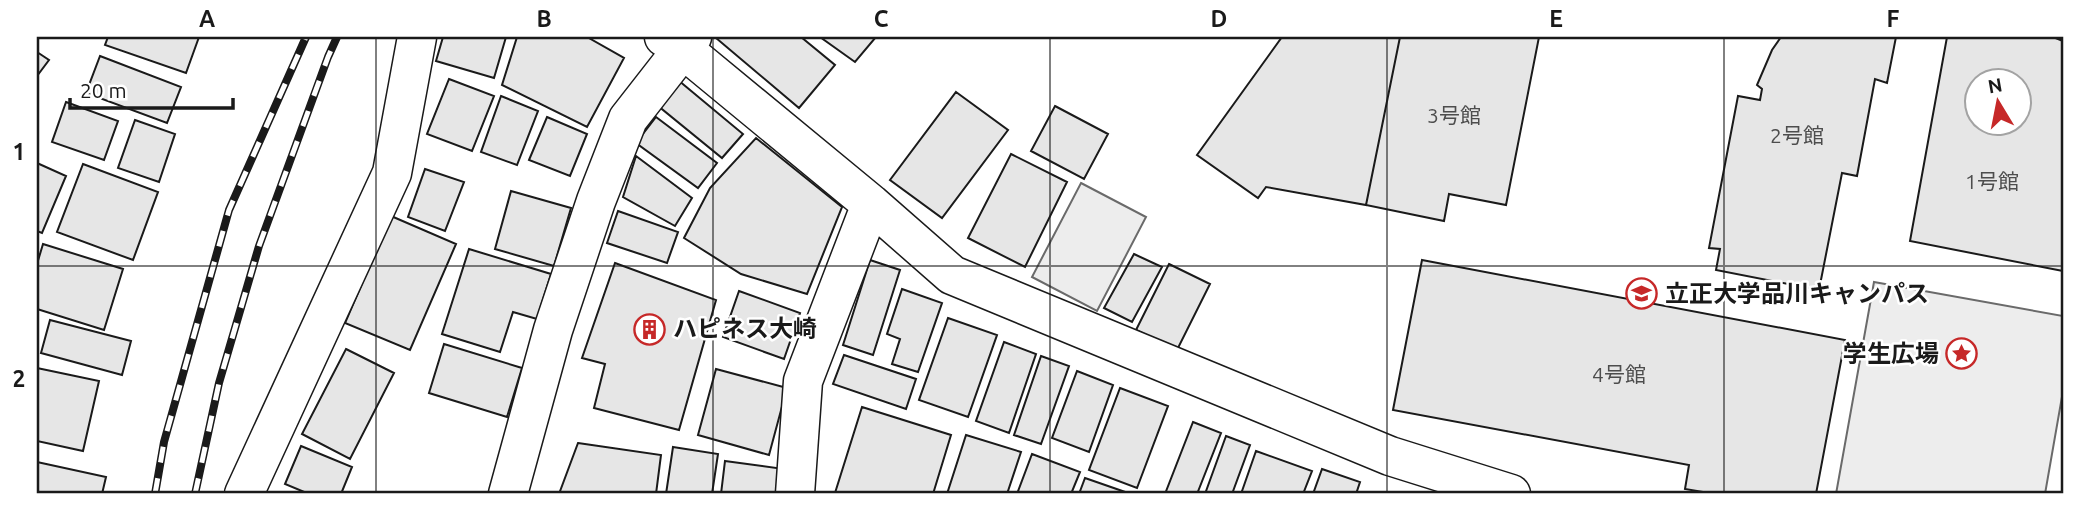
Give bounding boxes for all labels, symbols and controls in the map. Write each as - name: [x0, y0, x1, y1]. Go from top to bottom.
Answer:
- text: A: [199, 6, 215, 31]
- text: B: [536, 6, 552, 31]
- text: C: [874, 6, 889, 31]
- text: D: [1211, 6, 1227, 31]
- text: E: [1549, 6, 1563, 31]
- text: F: [1887, 6, 1900, 31]
- scale bar: [70, 66, 233, 110]
- north arrow: [1964, 66, 2034, 136]
- text: N: [1986, 73, 2004, 97]
- text: 20 m: [80, 78, 127, 102]
- house number: 3号館: [1427, 103, 1481, 127]
- house number: 2号館: [1770, 123, 1824, 147]
- text: 1: [13, 139, 25, 164]
- house number: 1号館: [1965, 169, 2019, 193]
- school or university icon: 立正大学品川キャンパス: [1625, 277, 1659, 311]
- place label: 立正大学品川キャンパス: [1665, 280, 1929, 307]
- building icon: ハピネス大崎: [633, 312, 667, 346]
- place label: ハピネス大崎: [673, 315, 817, 342]
- place icon: 学生広場: [1945, 337, 1979, 371]
- place label: 学生広場: [1843, 340, 1939, 367]
- house number: 4号館: [1592, 362, 1646, 386]
- text: 2: [13, 366, 25, 391]

